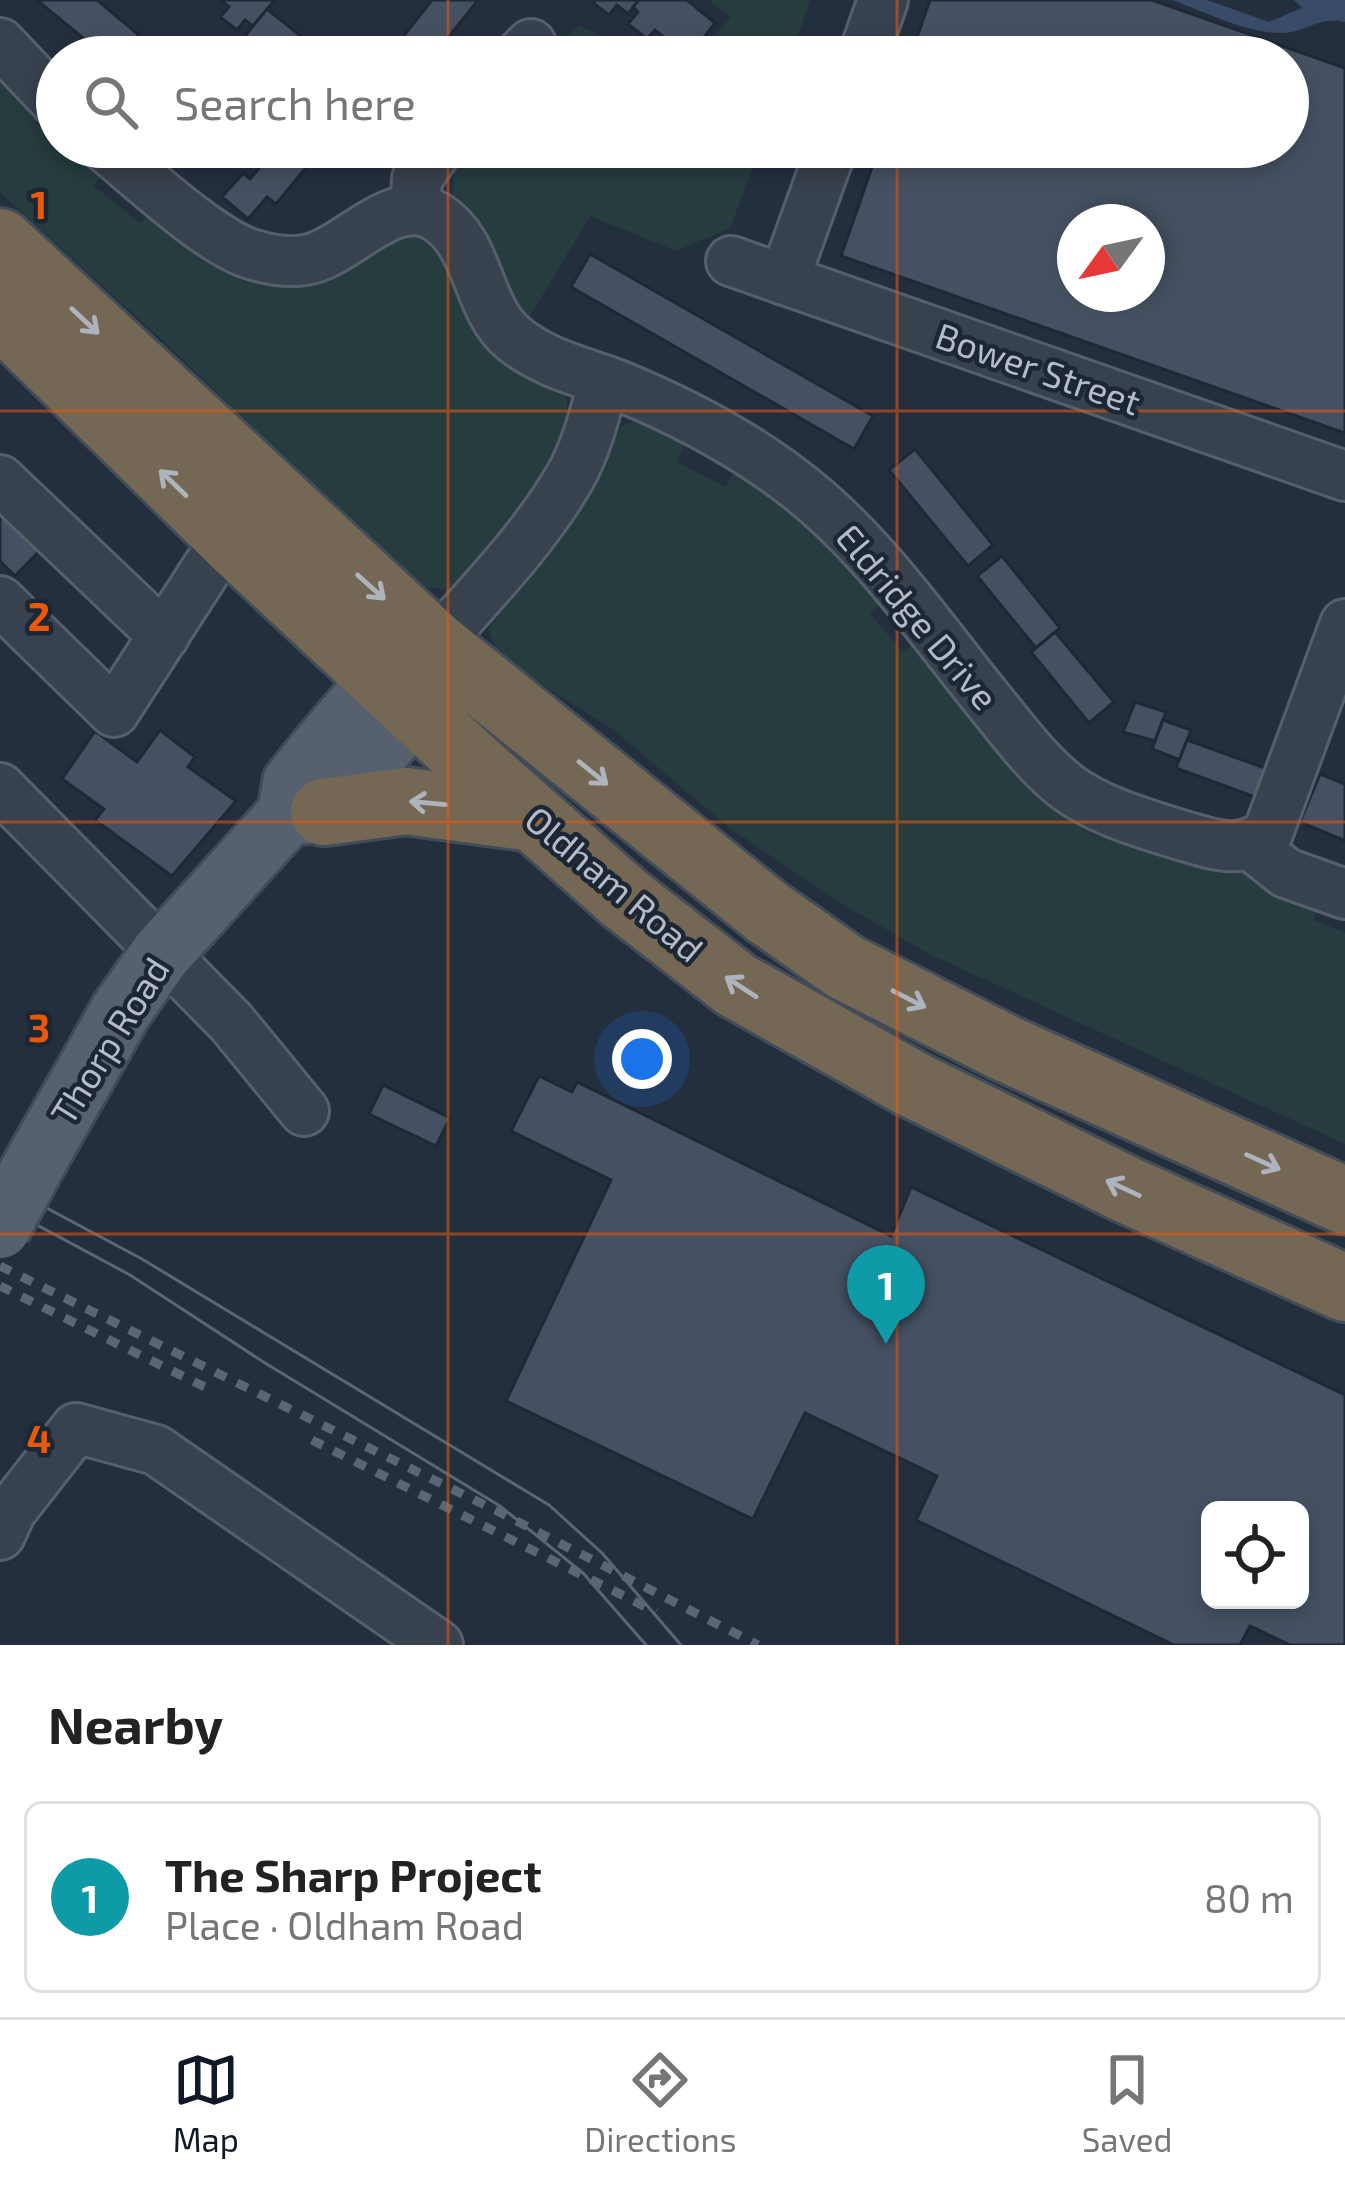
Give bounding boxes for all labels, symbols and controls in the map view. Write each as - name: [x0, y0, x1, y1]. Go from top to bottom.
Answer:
- search box: [36, 36, 1309, 168]
- icon: search: [78, 69, 144, 135]
- text: Search here: [174, 75, 416, 129]
- text: 1: [31, 180, 47, 227]
- north arrow: [1057, 204, 1165, 312]
- one-way arrow: [70, 307, 100, 335]
- street label: Bower Street: [931, 313, 1146, 423]
- one-way arrow: [159, 470, 188, 498]
- street label: Eldridge Drive: [828, 515, 1008, 717]
- one-way arrow: [355, 573, 385, 600]
- text: 2: [28, 592, 50, 639]
- one-way arrow: [576, 759, 608, 786]
- one-way arrow: [409, 791, 448, 814]
- street label: Oldham Road: [517, 796, 712, 970]
- street label: Thorp Road: [41, 949, 177, 1132]
- one-way arrow: [725, 975, 759, 1000]
- one-way arrow: [891, 989, 926, 1012]
- text: 3: [28, 1003, 50, 1050]
- your location: [612, 1029, 672, 1089]
- one-way arrow: [1244, 1153, 1280, 1175]
- one-way arrow: [1106, 1176, 1142, 1198]
- pin: 1: [847, 1245, 925, 1344]
- text: 4: [27, 1414, 51, 1461]
- map controls: [1201, 1501, 1309, 1609]
- button: locate: [1201, 1501, 1309, 1609]
- text: Nearby: [48, 1693, 223, 1754]
- text: The Sharp Project: [165, 1847, 542, 1901]
- text: 1: [82, 1874, 98, 1921]
- text: 80 m: [1204, 1874, 1294, 1921]
- text: Place · Oldham Road: [165, 1901, 524, 1948]
- tab: Map: [173, 2047, 239, 2159]
- tab: Directions: [584, 2047, 736, 2159]
- tab: Saved: [1082, 2047, 1172, 2159]

